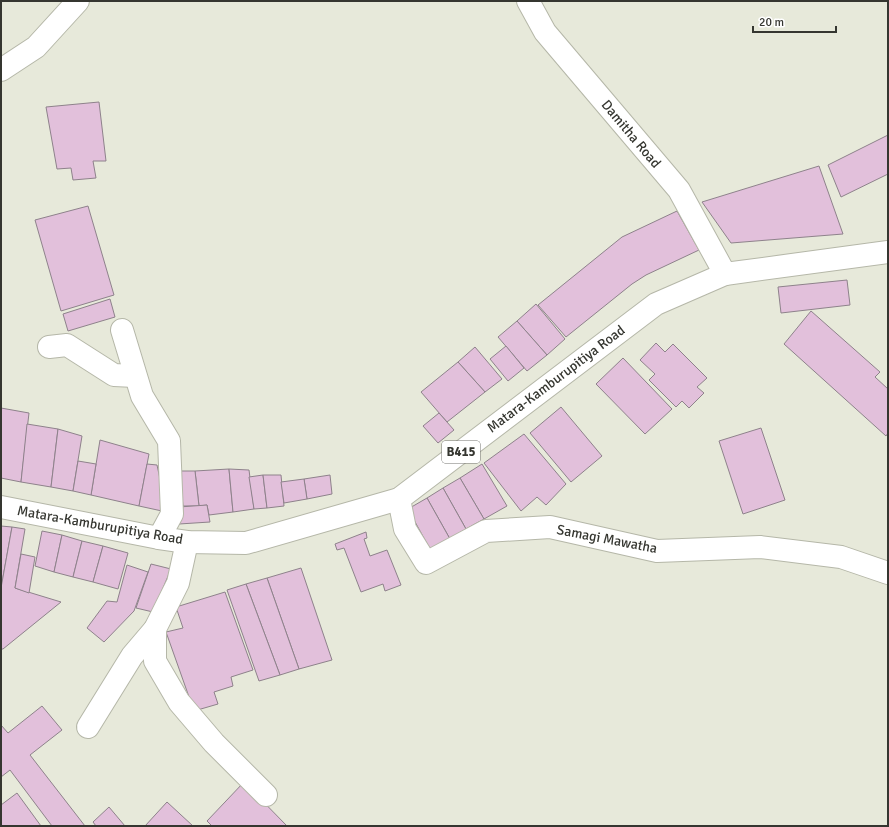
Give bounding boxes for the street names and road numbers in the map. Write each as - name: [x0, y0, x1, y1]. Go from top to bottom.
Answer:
- street label: Damitha Road: [598, 97, 664, 171]
- street label: Matara-Kamburupitiya Road: [484, 322, 628, 436]
- road number: B415: [442, 441, 480, 463]
- street label: Matara-Kamburupitiya Road: [16, 502, 184, 548]
- street label: Samagi Mawatha: [555, 521, 659, 557]

